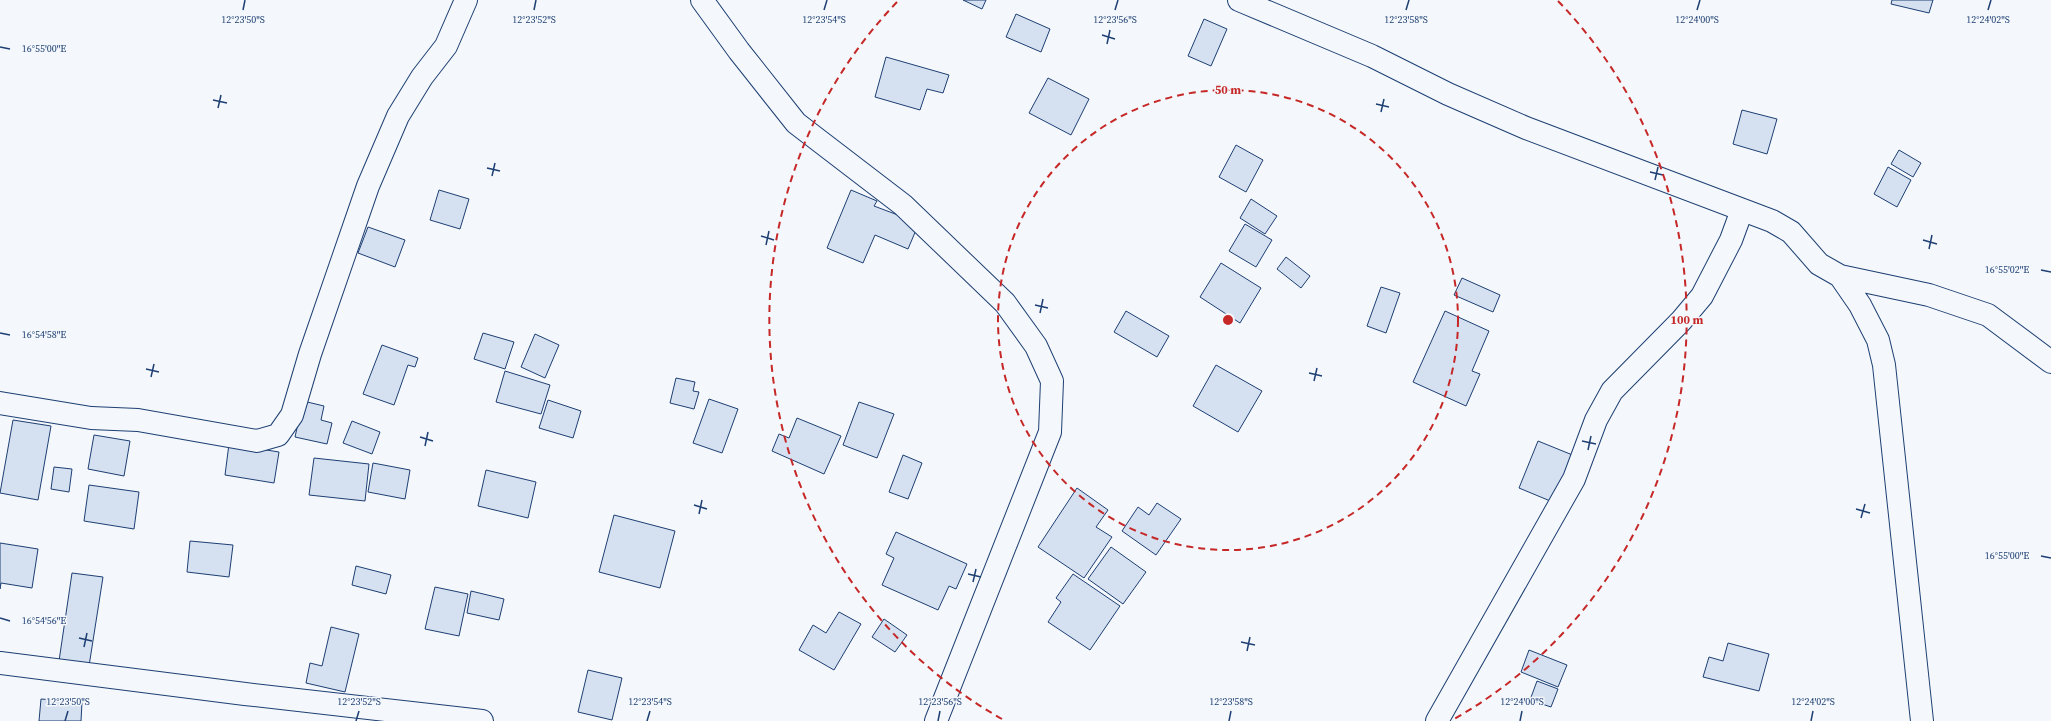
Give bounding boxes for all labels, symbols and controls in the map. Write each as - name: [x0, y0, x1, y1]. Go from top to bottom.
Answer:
- text: 12°23'50"S: [221, 13, 265, 26]
- text: 12°23'52"S: [512, 13, 556, 26]
- text: 12°23'54"S: [802, 13, 846, 26]
- text: 12°23'56"S: [1093, 13, 1137, 26]
- text: 12°23'58"S: [1384, 13, 1428, 26]
- text: 12°24'00"S: [1675, 13, 1719, 26]
- text: 12°24'02"S: [1966, 13, 2010, 26]
- text: 16°55'00"E: [22, 42, 66, 55]
- text: 50 m: [1215, 82, 1241, 98]
- text: 16°55'02"E: [1985, 263, 2029, 276]
- text: 100 m: [1671, 312, 1704, 328]
- centre of rings: [1221, 313, 1235, 327]
- text: 16°54'58"E: [22, 328, 66, 341]
- text: 16°55'00"E: [1985, 549, 2029, 562]
- text: 16°54'56"E: [22, 614, 66, 627]
- text: 12°23'50"S: [46, 695, 90, 708]
- text: 12°23'52"S: [337, 695, 381, 708]
- text: 12°23'54"S: [628, 695, 672, 708]
- text: 12°23'56"S: [918, 695, 962, 708]
- text: 12°23'58"S: [1209, 695, 1253, 708]
- text: 12°24'00"S: [1500, 695, 1544, 708]
- text: 12°24'02"S: [1791, 695, 1835, 708]

